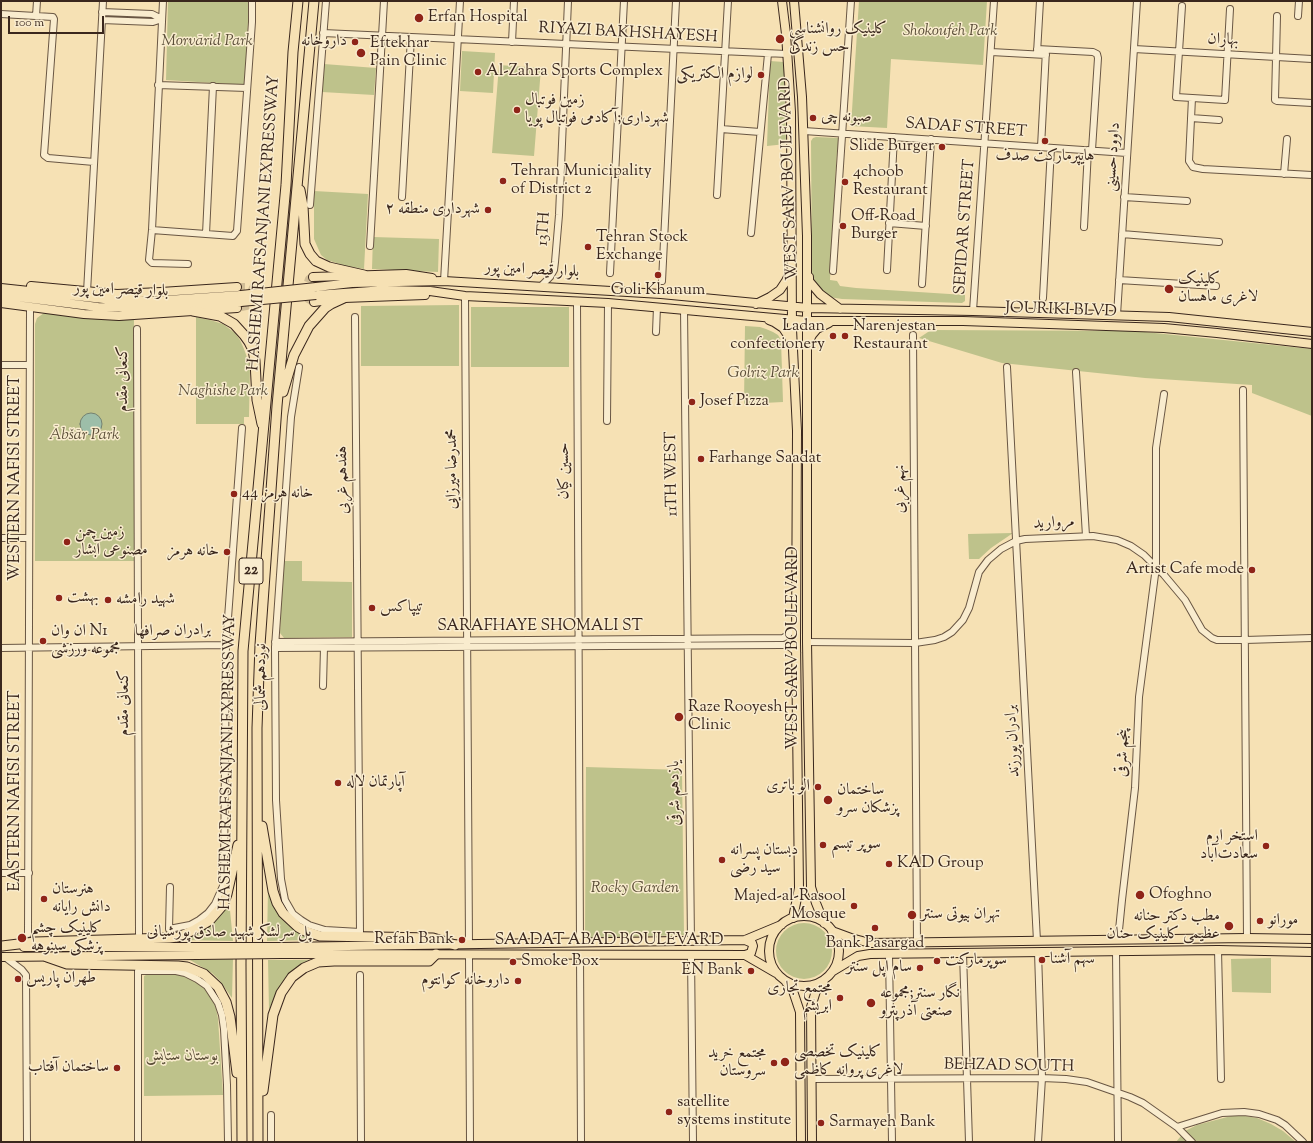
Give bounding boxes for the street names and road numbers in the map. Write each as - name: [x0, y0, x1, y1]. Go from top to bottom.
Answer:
- street label: RIYAZI BAKHSHAYESH: [538, 20, 718, 48]
- street label: بهاران: [1207, 31, 1239, 51]
- street label: HASHEMI RAFSANJANI EXPRESSWAY: [245, 75, 285, 371]
- street label: WEST SARV BOULEVARD: [777, 77, 803, 281]
- street label: SADAF STREET: [904, 115, 1028, 143]
- street label: داوود حسینی: [1102, 122, 1126, 192]
- street label: SEPIDAR STREET: [952, 158, 980, 296]
- street label: 13TH: [534, 211, 556, 247]
- street label: بلوار قیصر امین پور: [484, 259, 580, 283]
- street label: بلوار قیصر امین پور: [73, 280, 169, 302]
- street label: JOURIKI BLVD: [1005, 299, 1117, 323]
- street label: کنعانی مقدم: [114, 346, 134, 412]
- street label: WESTERN NAFISI STREET: [6, 375, 26, 581]
- street label: محمدرضا میرزایی: [443, 429, 463, 509]
- street label: 11TH WEST: [663, 431, 683, 517]
- street label: حسین کیان: [555, 442, 575, 500]
- street label: هفدهم غربی: [334, 446, 354, 514]
- street label: نهم غربی: [891, 465, 911, 513]
- street label: مروارید: [1033, 513, 1075, 535]
- street label: WEST SARV BOULEVARD: [784, 546, 804, 750]
- road number: 22: [239, 558, 263, 584]
- street label: HASHEMI RAFSANJANI EXPRESSWAY: [217, 614, 241, 910]
- street label: SARAFHAYE SHOMALI ST: [437, 617, 643, 637]
- street label: برادران صرافها: [135, 622, 211, 642]
- street label: نوزدهم شمالی: [252, 643, 272, 711]
- street label: کنعانی مقدم: [115, 670, 135, 736]
- street label: EASTERN NAFISI STREET: [6, 690, 26, 892]
- street label: برادران پورزند: [1003, 704, 1025, 778]
- street label: پنجم شرقی: [1114, 728, 1134, 778]
- street label: یازدهم شرقی: [666, 760, 686, 826]
- street label: پل سرلشکر شهید صادق پورشیانی: [147, 923, 311, 943]
- street label: SAADAT ABAD BOULEVARD: [495, 931, 723, 951]
- street label: BEHZAD SOUTH: [944, 1056, 1074, 1078]

